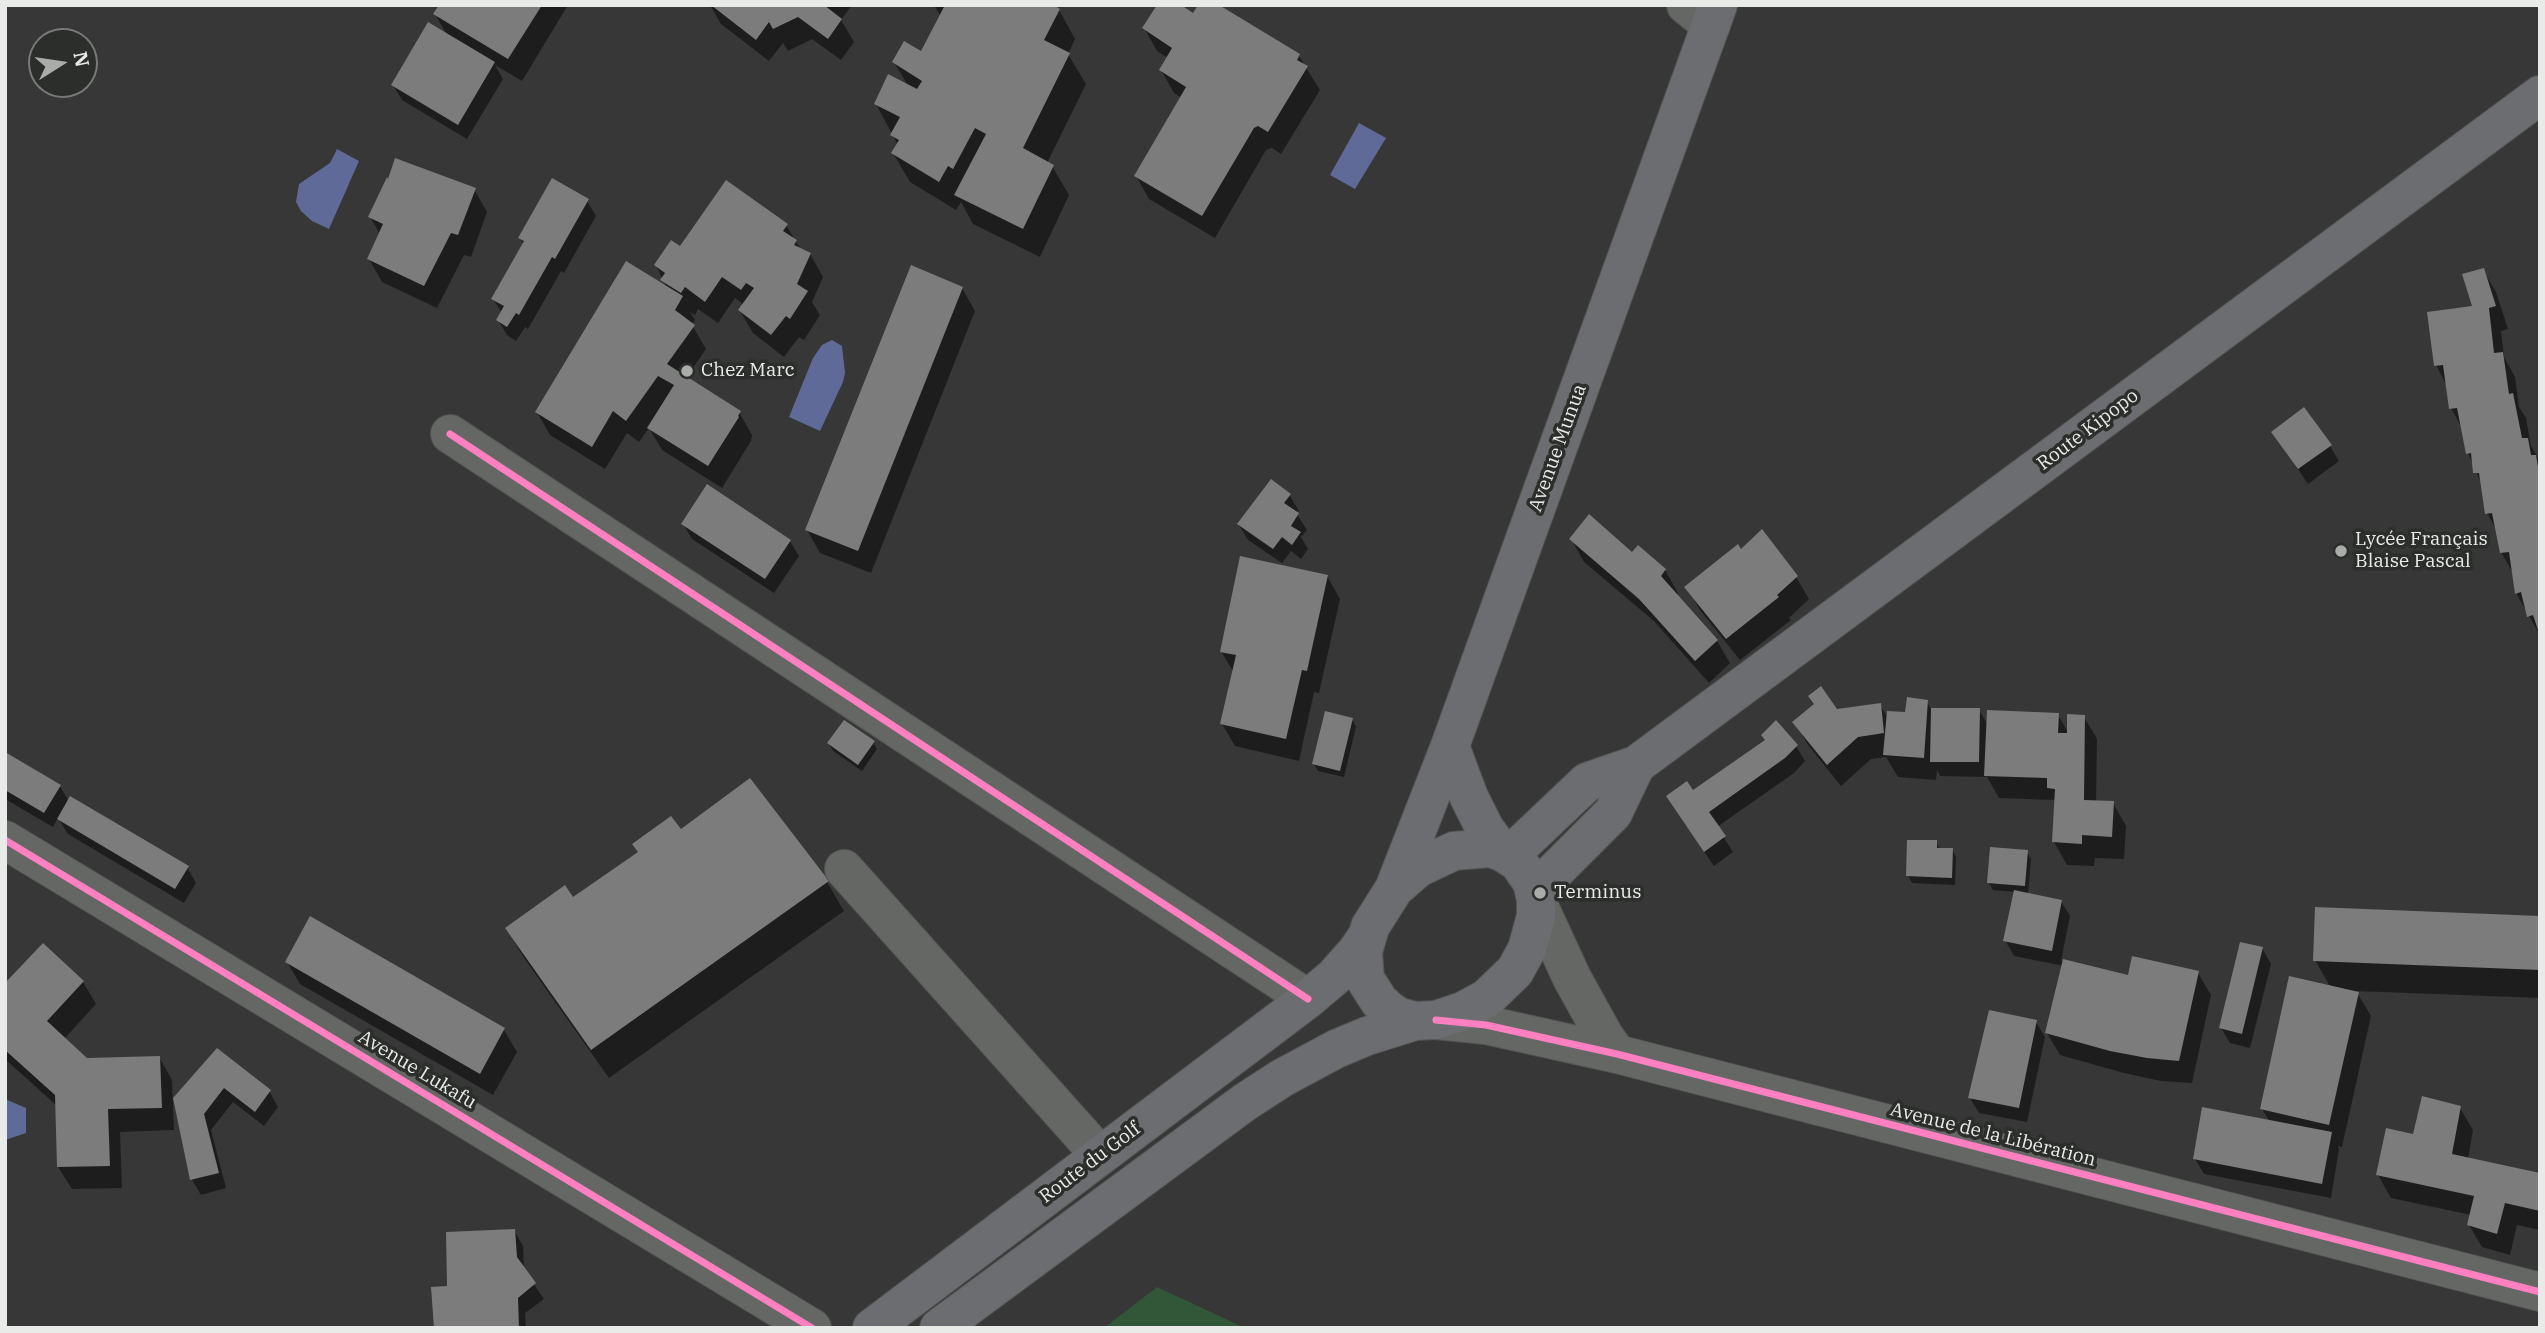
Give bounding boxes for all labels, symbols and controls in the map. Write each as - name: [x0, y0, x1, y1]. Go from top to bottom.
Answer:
- north arrow: [28, 28, 98, 98]
- text: N: [68, 49, 95, 69]
- place label: Chez Marc: [701, 360, 794, 382]
- marker: Chez Marc: [679, 363, 695, 379]
- street label: Avenue Munua: [1524, 381, 1592, 515]
- street label: Route Kipopo: [2033, 385, 2143, 475]
- place label: Lycée Français Blaise Pascal: [2355, 529, 2488, 573]
- marker: Lycée Français Blaise Pascal: [2333, 543, 2349, 559]
- place label: Terminus: [1554, 882, 1641, 904]
- marker: Terminus: [1532, 885, 1548, 901]
- street label: Avenue Lukafu: [354, 1026, 480, 1114]
- street label: Avenue de la Libération: [1888, 1098, 2098, 1172]
- street label: Route du Golf: [1035, 1118, 1145, 1208]

